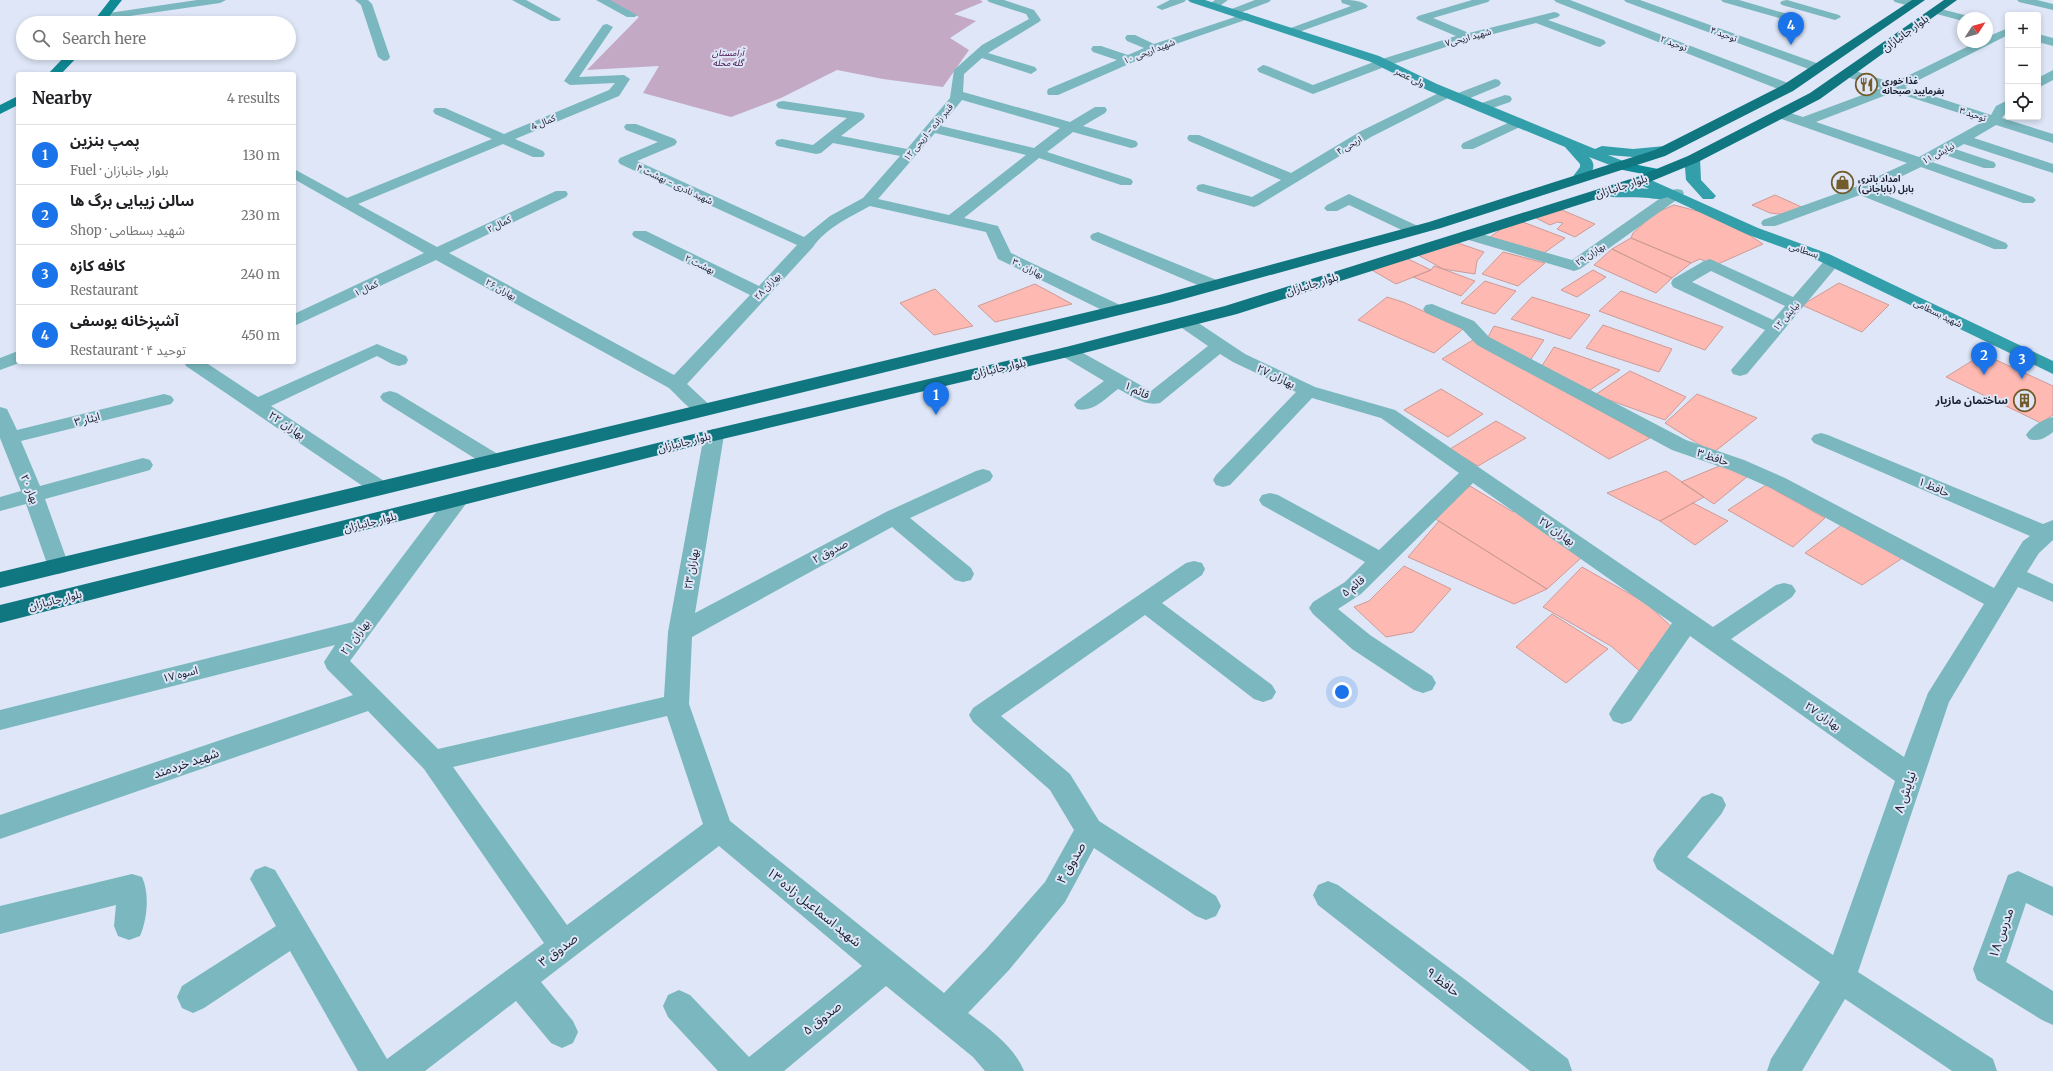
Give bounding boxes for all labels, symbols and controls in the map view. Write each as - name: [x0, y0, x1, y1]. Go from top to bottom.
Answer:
- street label: بلوار جانبازان: [1879, 11, 1931, 55]
- pin: 4: [1778, 12, 1804, 45]
- north arrow: [1957, 12, 1993, 48]
- map controls: [2005, 12, 2041, 120]
- button: +: [2005, 12, 2041, 48]
- search box: [16, 16, 296, 60]
- street label: توحید ۴: [1709, 24, 1739, 45]
- street label: شهید اریحی۷: [1444, 26, 1493, 49]
- icon: search: [30, 27, 52, 49]
- text: Search here: [62, 29, 146, 48]
- street label: توحید ۲: [1659, 33, 1689, 54]
- street label: شهید اریحی ۱۰: [1122, 36, 1177, 67]
- park label: آرامستان گله محله: [712, 47, 746, 68]
- button: −: [2005, 48, 2041, 84]
- street label: ولی عصر: [1392, 65, 1427, 90]
- restaurant icon: غذا خوری بفرمایید صبحانه: [1854, 72, 1880, 98]
- place label: غذا خوری بفرمایید صبحانه: [1882, 75, 1945, 97]
- button: locate: [2005, 84, 2041, 120]
- text: Nearby: [32, 87, 92, 109]
- text: 4 results: [227, 90, 280, 107]
- street label: قنبر زاده - اریحی ۱۲: [901, 101, 956, 163]
- street label: توحید ۳: [1958, 104, 1988, 125]
- street label: کمال 4: [529, 112, 558, 133]
- text: پمپ بنزین: [70, 131, 140, 150]
- street label: اریحی ۴: [1334, 133, 1364, 158]
- street label: نیایش ۱۱: [1920, 140, 1956, 166]
- text: 1: [42, 147, 48, 164]
- text: 130 m: [243, 147, 280, 164]
- text: Fuel · بلوار جانبازان: [70, 162, 168, 179]
- street label: شهید نادری - بهشت ۴: [635, 162, 715, 207]
- shop icon: امداد باتری بابل (باباجانی): [1829, 170, 1855, 196]
- street label: بلوار جانبازان: [1593, 171, 1649, 201]
- place label: امداد باتری بابل (باباجانی): [1858, 173, 1914, 195]
- text: سالن زیبایی برگ ها: [70, 191, 194, 210]
- text: 2: [41, 207, 49, 224]
- text: 230 m: [241, 207, 280, 224]
- street label: کمال ۲: [485, 213, 513, 235]
- text: Shop · شهید بسطامی: [70, 222, 185, 239]
- street label: بهاران ۲۹: [1573, 240, 1608, 269]
- street label: بسطامی: [1788, 240, 1820, 260]
- street label: بهشت ۲: [683, 252, 717, 276]
- text: کافه کازه: [70, 256, 125, 275]
- street label: بهاران ۳۰: [1010, 256, 1045, 281]
- text: 3: [41, 266, 49, 283]
- text: 240 m: [240, 266, 280, 283]
- street label: بلوار جانبازان: [1284, 269, 1340, 299]
- street label: بهاران ۲۸: [751, 270, 783, 303]
- street label: بهاران ۲۶: [483, 276, 518, 303]
- street label: کمال ۱: [352, 278, 380, 299]
- text: Restaurant: [70, 282, 138, 299]
- street label: شهید بسطامی: [1912, 297, 1964, 329]
- street label: نیایش ۱۲: [1770, 299, 1802, 333]
- text: آشپزخانه یوسفی: [70, 311, 179, 330]
- text: 4: [41, 327, 49, 344]
- text: 450 m: [241, 327, 280, 344]
- text: Restaurant · توحید ۴: [70, 342, 186, 359]
- pin: 2: [1971, 342, 1997, 375]
- pin: 3: [2009, 346, 2035, 379]
- street label: بلوار جانبازان: [971, 355, 1027, 381]
- street label: بهاران ۲۷: [1255, 361, 1297, 391]
- street label: قائم ۱: [1121, 378, 1152, 404]
- pin: 1: [923, 382, 949, 415]
- building icon: ساختمان مازیار: [2011, 387, 2037, 413]
- place label: ساختمان مازیار: [1934, 393, 2008, 407]
- street label: بهاران ۲۲: [266, 408, 308, 442]
- street label: ایثار ۳: [73, 409, 101, 429]
- street label: بلوار جانبازان: [656, 429, 712, 455]
- street label: حافظ ۳: [1695, 445, 1731, 469]
- street label: بهار ۲۰: [18, 472, 42, 506]
- street label: حافظ ۱: [1916, 474, 1952, 500]
- street label: بلوار جانبازان: [342, 509, 398, 535]
- street label: بهاران ۲۷: [1536, 514, 1578, 548]
- street label: صدوق ۲: [810, 536, 850, 566]
- street label: بهاران ۲۳: [681, 548, 701, 590]
- street label: قائم ۵: [1338, 572, 1369, 601]
- street label: بلوار جانبازان: [27, 587, 83, 613]
- street label: بهاران ۲۱: [337, 616, 373, 658]
- street label: اسوه ۱۷: [161, 663, 199, 685]
- your location: [1332, 682, 1352, 702]
- street label: بهاران ۲۷: [1802, 699, 1844, 733]
- street label: شهید خردمند: [151, 744, 221, 782]
- street label: نیایش ۸: [1890, 769, 1920, 815]
- street label: صدوق ۴: [1053, 839, 1089, 887]
- street label: شهید اسماعیل زاده ۱۳: [763, 864, 865, 950]
- street label: مدرس ۱۸: [1985, 906, 2018, 960]
- street label: صدوق ۳: [535, 929, 581, 970]
- street label: حافظ ۹: [1422, 964, 1464, 1001]
- street label: صدوق ۵: [799, 997, 845, 1039]

